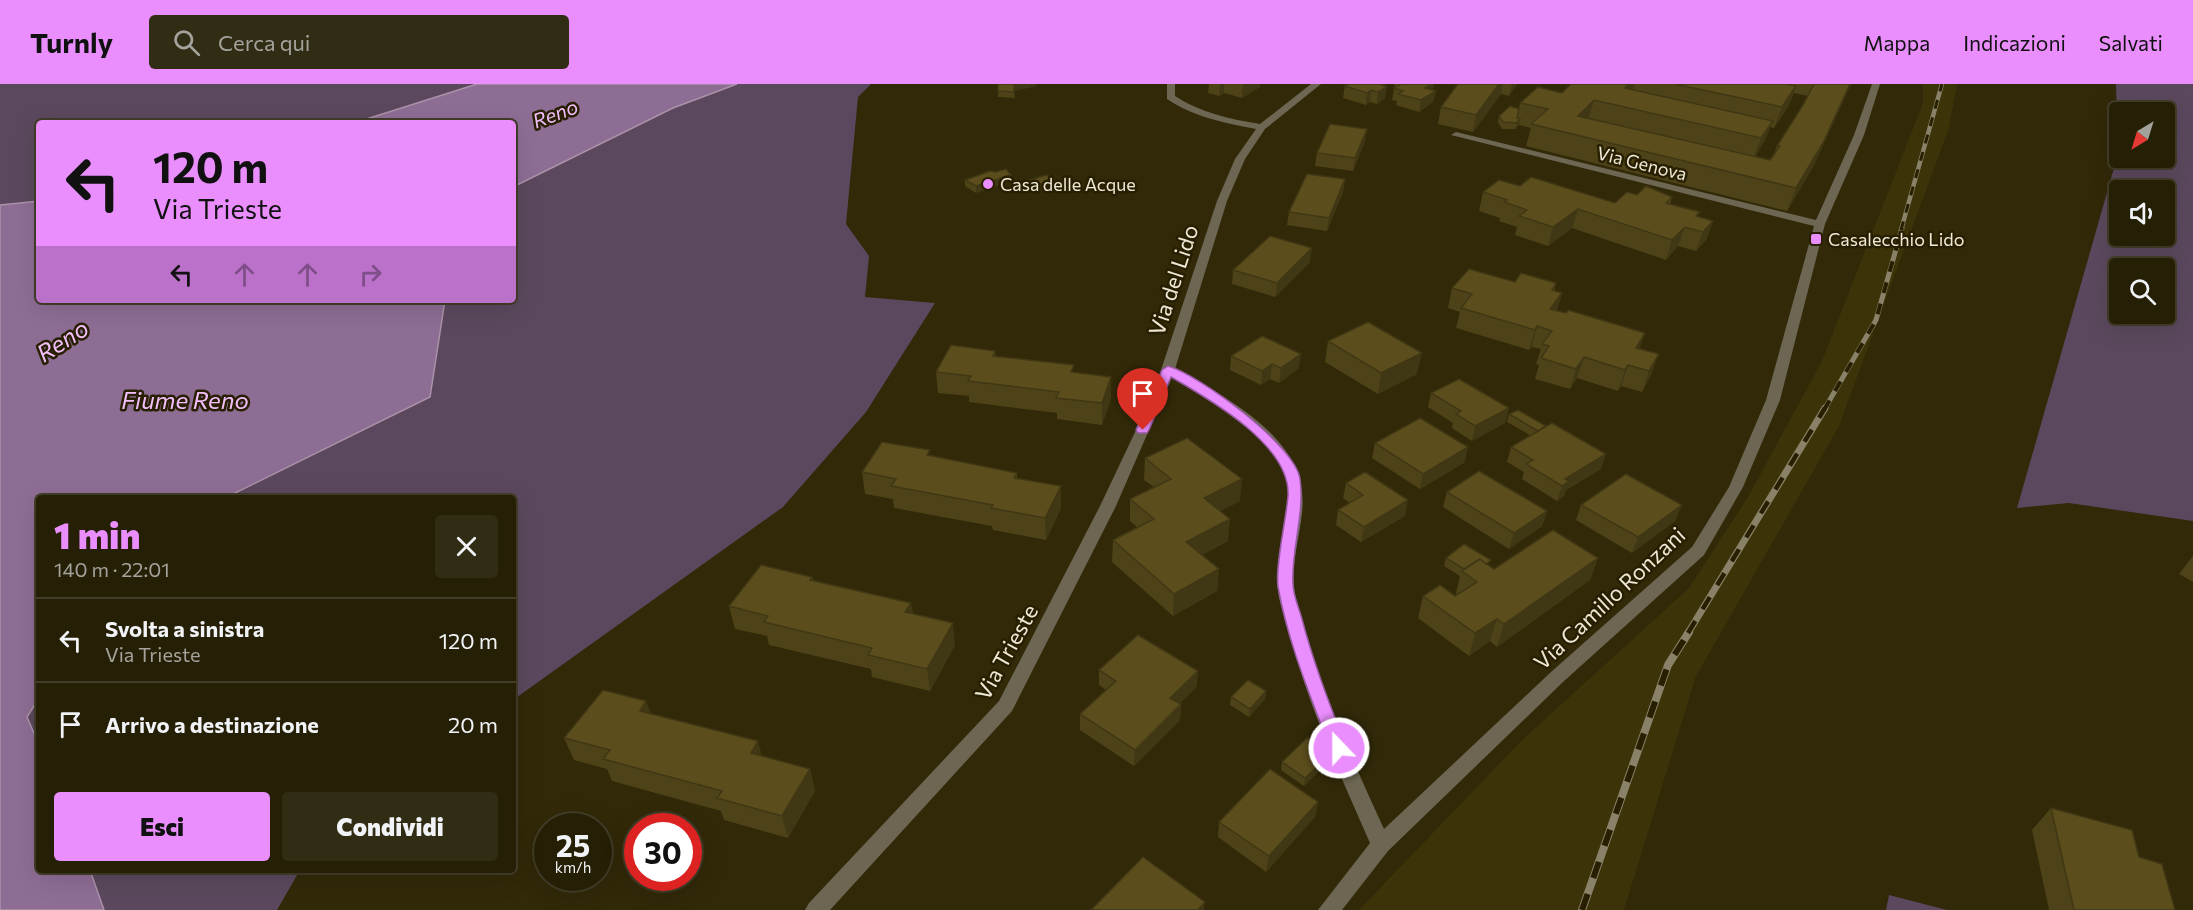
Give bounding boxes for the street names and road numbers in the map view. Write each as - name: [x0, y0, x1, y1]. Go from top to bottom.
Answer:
- street label: Via Genova: [1595, 141, 1689, 185]
- street label: Via del Lido: [1142, 221, 1204, 339]
- street label: Via Camillo Ronzani: [1528, 521, 1690, 675]
- street label: Via Trieste: [969, 599, 1043, 705]

